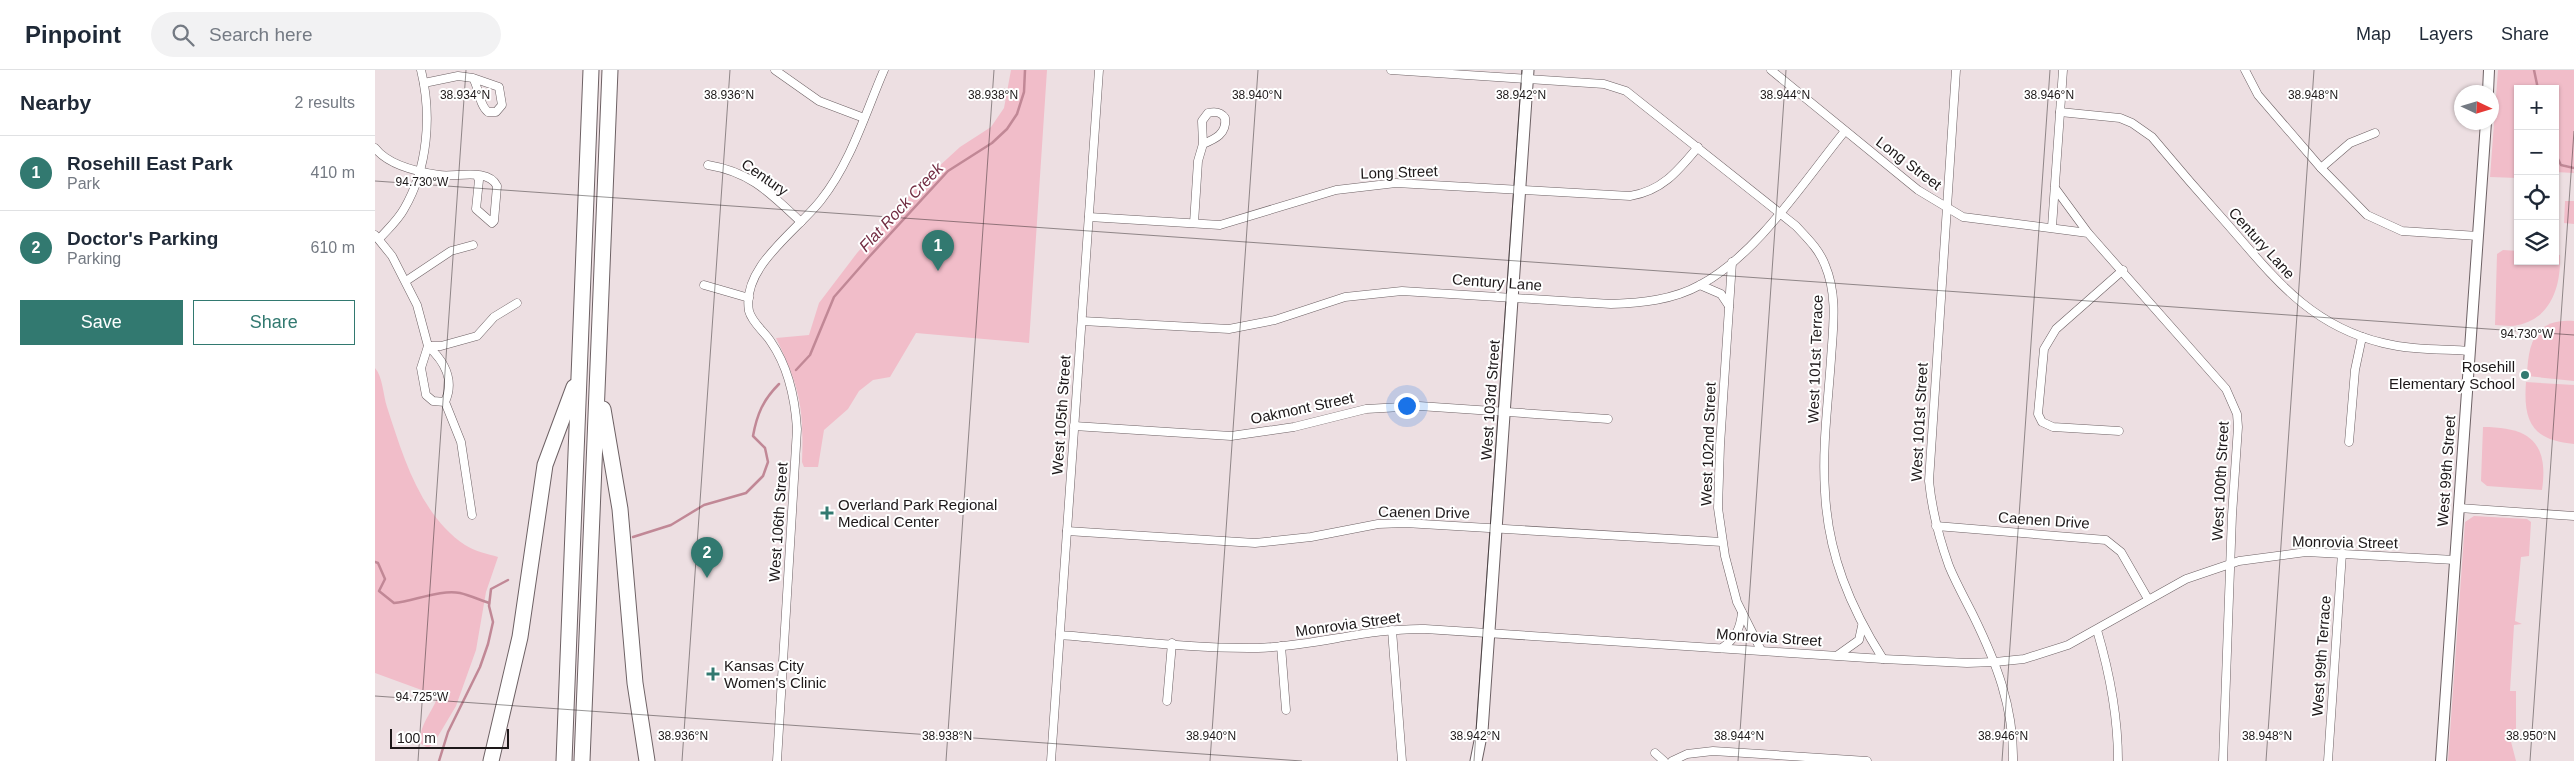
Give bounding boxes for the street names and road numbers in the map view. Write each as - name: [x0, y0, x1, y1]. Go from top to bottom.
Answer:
- street label: Long Street: [1873, 133, 1946, 194]
- street label: Century: [739, 155, 792, 199]
- street label: Long Street: [1360, 162, 1439, 182]
- street label: Century Lane: [2226, 204, 2298, 282]
- street label: Century Lane: [1451, 270, 1543, 294]
- street label: West 101st Terrace: [1804, 294, 1826, 424]
- street label: West 103rd Street: [1477, 338, 1503, 461]
- street label: West 105th Street: [1048, 354, 1074, 475]
- street label: West 101st Street: [1907, 361, 1931, 482]
- street label: West 102nd Street: [1697, 381, 1719, 506]
- street label: Oakmont Street: [1249, 389, 1356, 427]
- street label: West 99th Street: [2434, 414, 2458, 527]
- street label: West 100th Street: [2208, 420, 2232, 541]
- street label: West 106th Street: [765, 461, 791, 582]
- street label: Caenen Drive: [1378, 503, 1470, 521]
- street label: Caenen Drive: [1998, 508, 2090, 532]
- street label: Monrovia Street: [2292, 533, 2399, 551]
- street label: West 99th Terrace: [2308, 595, 2334, 717]
- street label: Monrovia Street: [1294, 608, 1402, 640]
- street label: Monrovia Street: [1716, 625, 1823, 649]

